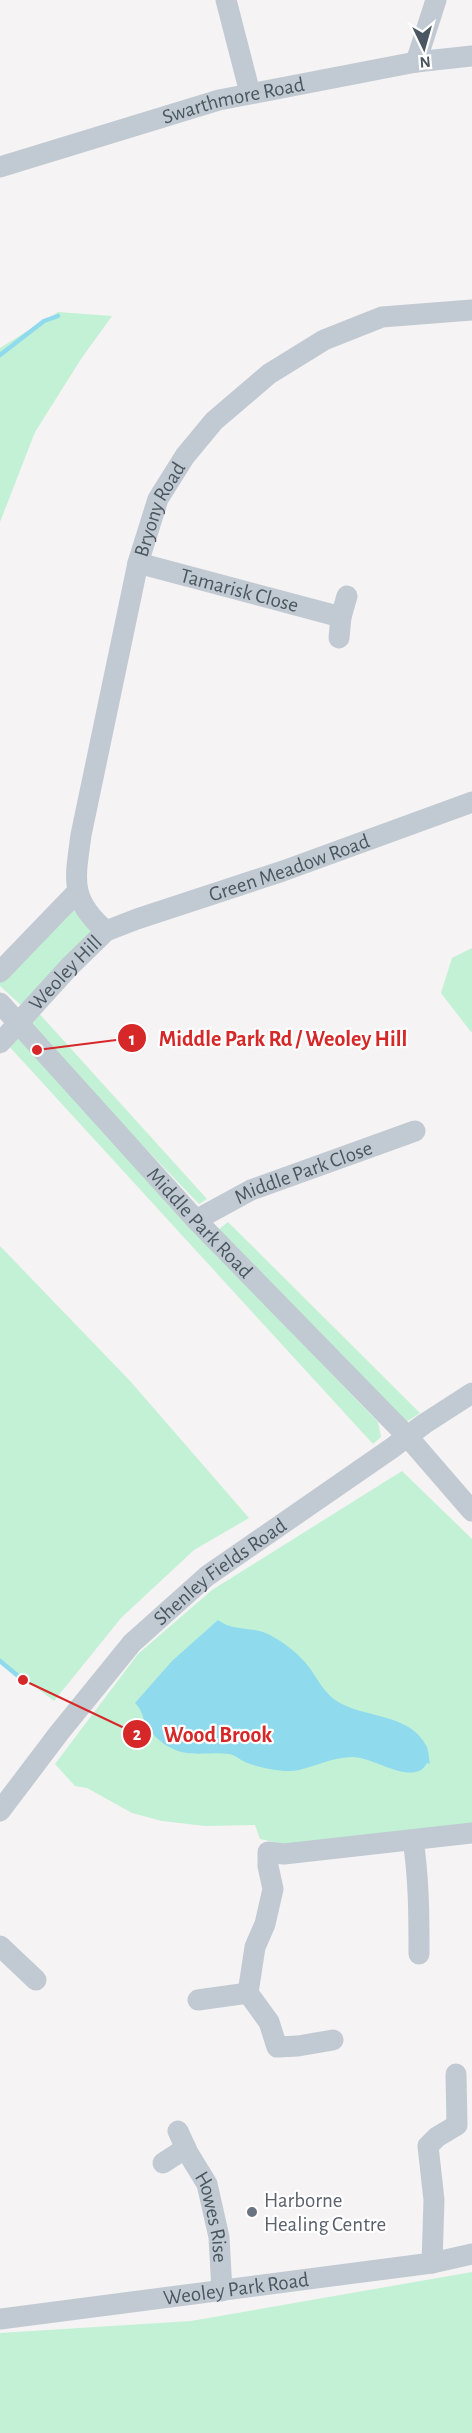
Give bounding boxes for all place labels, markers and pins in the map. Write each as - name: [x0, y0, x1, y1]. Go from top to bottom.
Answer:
- callout: Middle Park Rd / Weoley Hill: [117, 1018, 420, 1058]
- callout: Wood Brook: [122, 1714, 284, 1754]
- place label: Harborne Healing Centre: [264, 2190, 386, 2235]
- marker: Harborne Healing Centre: [245, 2205, 259, 2219]

